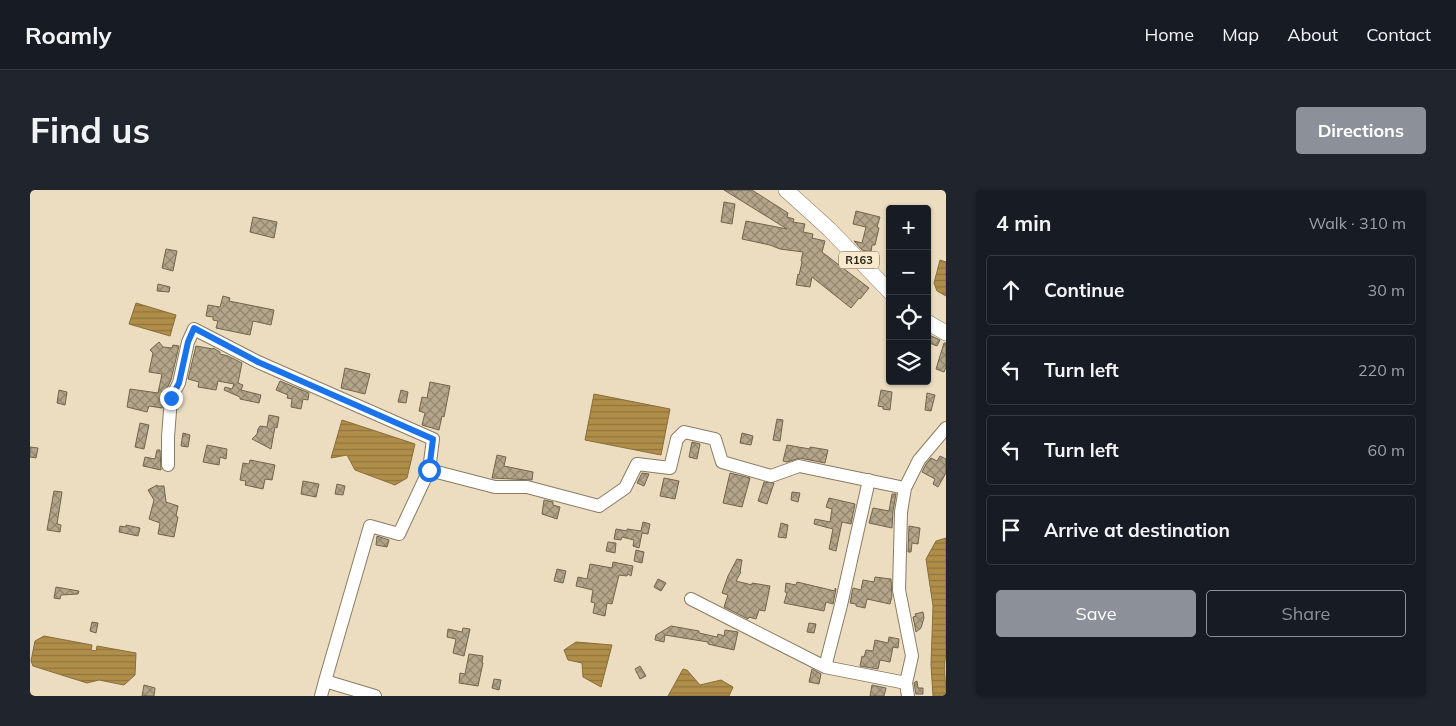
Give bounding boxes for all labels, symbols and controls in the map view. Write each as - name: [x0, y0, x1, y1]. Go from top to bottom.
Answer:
- text: Roamly: [25, 20, 112, 50]
- text: Home: [1144, 23, 1194, 46]
- text: Map: [1222, 23, 1259, 46]
- text: About: [1287, 23, 1338, 46]
- text: Contact: [1366, 23, 1431, 46]
- button: Directions: [1296, 107, 1426, 154]
- text: Find us: [30, 108, 150, 152]
- map controls: [886, 205, 931, 385]
- button: +: [886, 205, 931, 250]
- text: 4 min: [996, 210, 1051, 236]
- text: Walk · 310 m: [1308, 213, 1406, 233]
- button: −: [886, 250, 931, 295]
- road number: R163: [839, 252, 879, 268]
- icon: ahead: [997, 276, 1025, 304]
- text: Continue: [1044, 278, 1124, 302]
- text: 30 m: [1368, 280, 1405, 300]
- button: locate: [886, 295, 931, 340]
- button: layers: [886, 340, 931, 385]
- icon: left: [997, 356, 1025, 384]
- text: Turn left: [1044, 358, 1119, 382]
- text: 220 m: [1358, 360, 1405, 380]
- route end: [160, 387, 183, 410]
- icon: left: [997, 436, 1025, 464]
- text: Turn left: [1044, 438, 1119, 462]
- text: 60 m: [1368, 440, 1405, 460]
- route start: [418, 459, 441, 482]
- icon: arrive: [997, 516, 1025, 544]
- text: Arrive at destination: [1044, 518, 1230, 542]
- button: Save: [996, 590, 1196, 637]
- button: Share: [1206, 590, 1406, 637]

